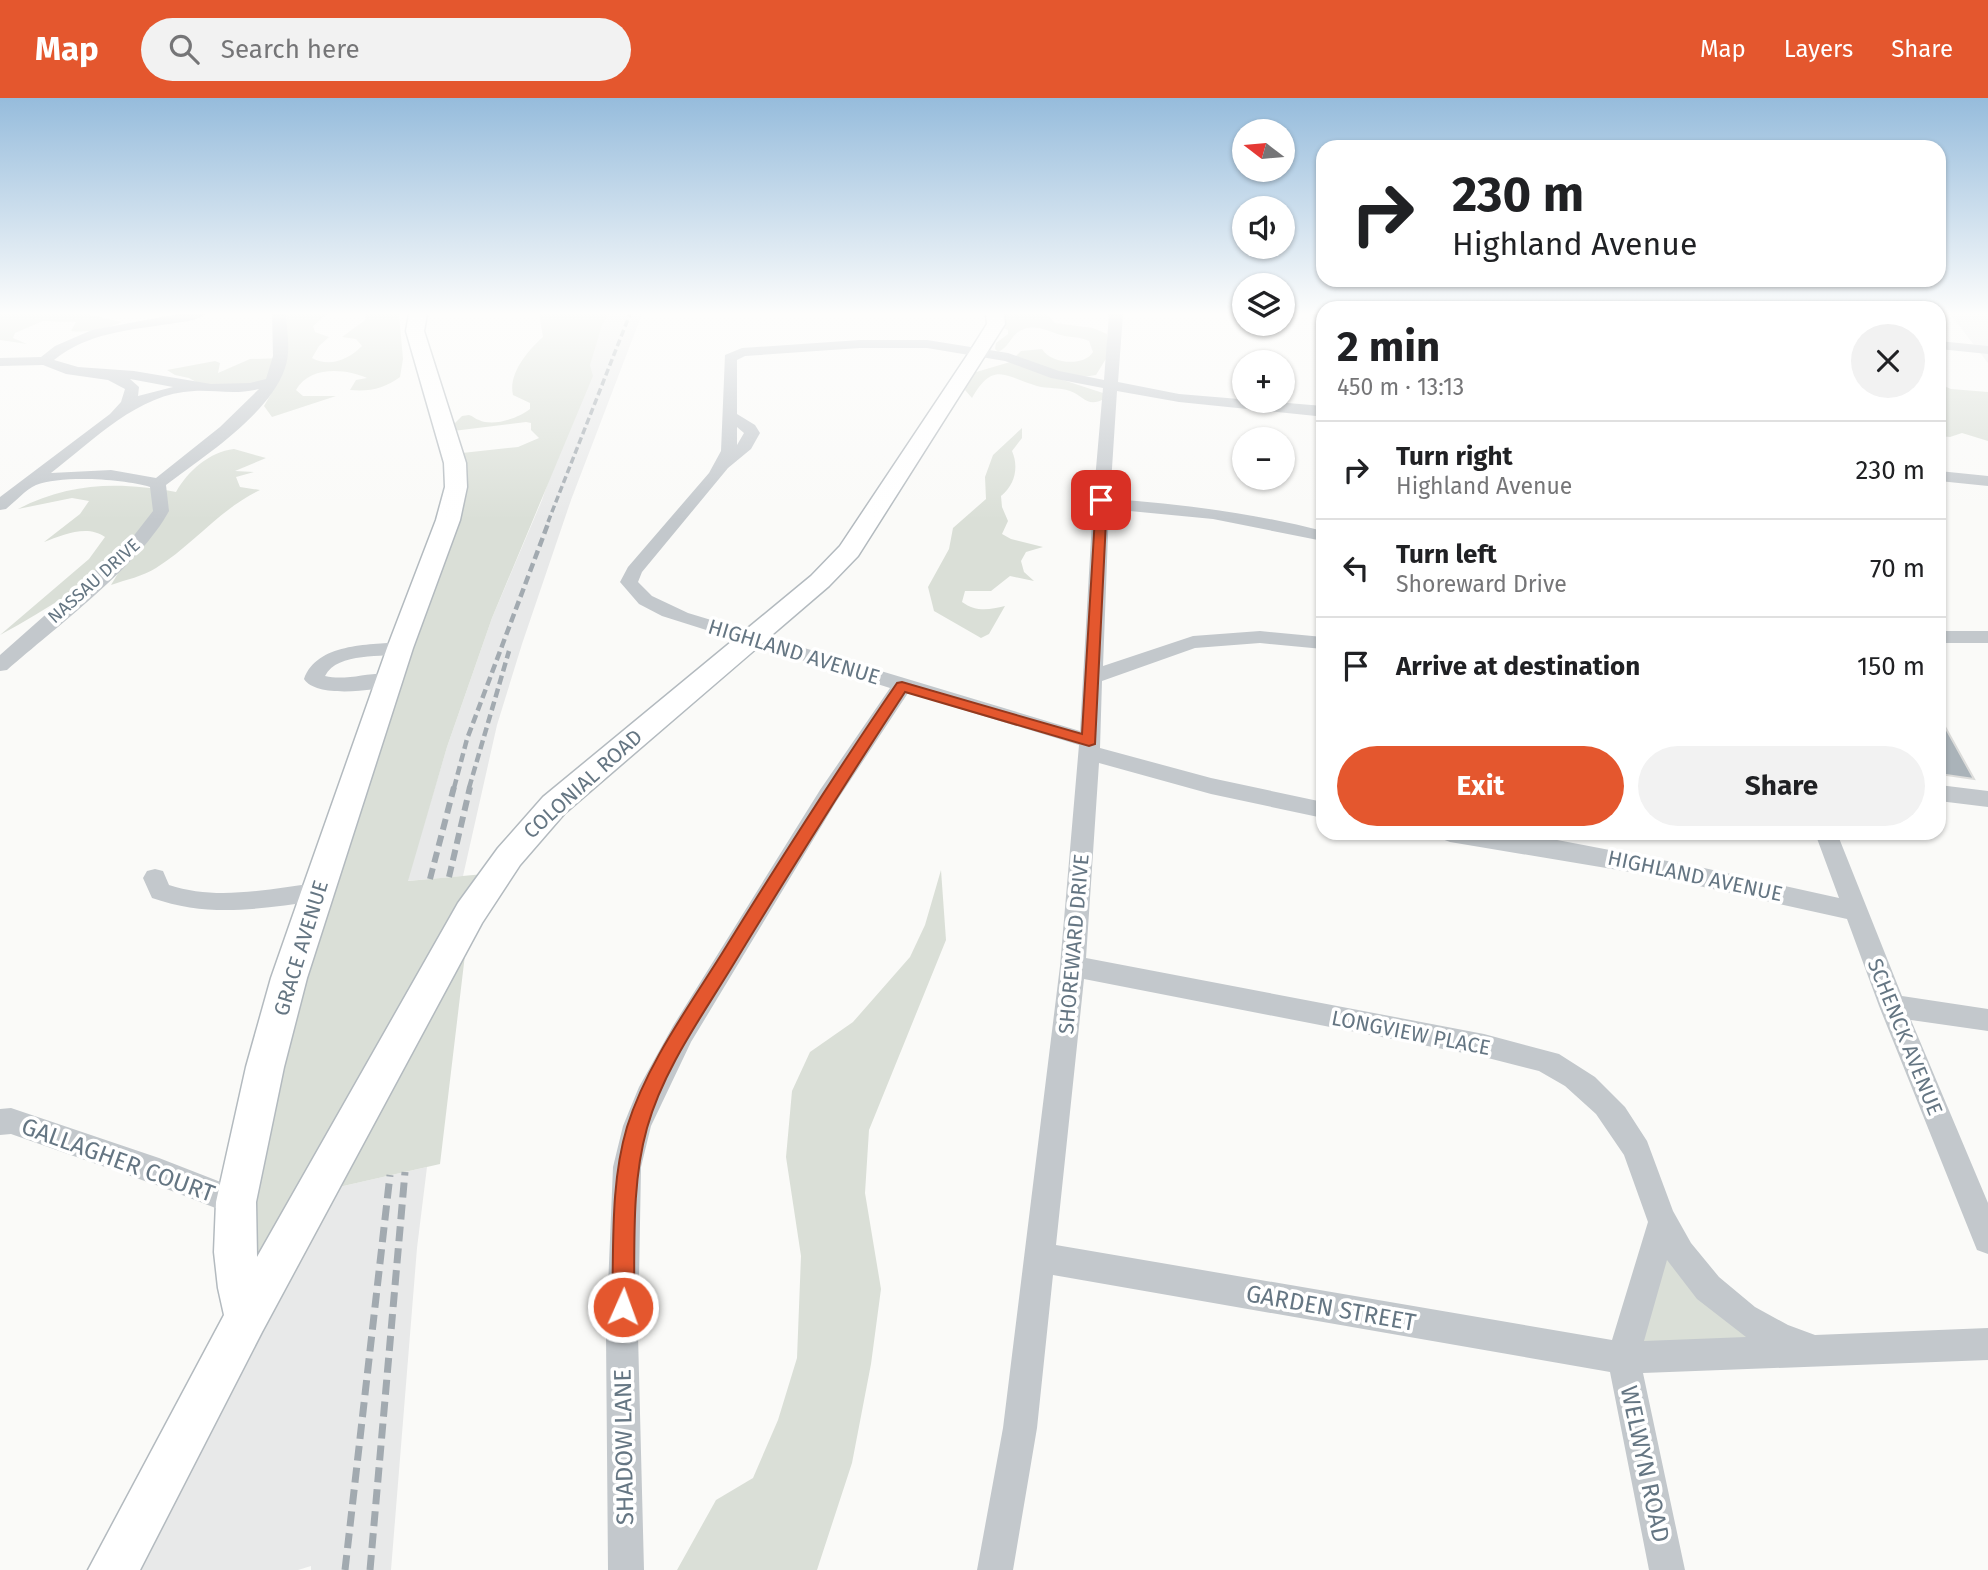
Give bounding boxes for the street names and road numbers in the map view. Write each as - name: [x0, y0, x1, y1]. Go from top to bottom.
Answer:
- street label: NASSAU DRIVE: [43, 534, 145, 628]
- street label: HIGHLAND AVENUE: [705, 614, 883, 690]
- street label: COLONIAL ROAD: [518, 724, 648, 844]
- street label: HIGHLAND AVENUE: [1605, 845, 1785, 907]
- street label: SHOREWARD DRIVE: [1053, 853, 1095, 1035]
- street label: GRACE AVENUE: [268, 877, 334, 1019]
- street label: SCHENCK AVENUE: [1862, 955, 1948, 1119]
- street label: LONGVIEW PLACE: [1329, 1005, 1493, 1061]
- street label: GALLAGHER COURT: [18, 1112, 219, 1208]
- street label: GARDEN STREET: [1244, 1279, 1419, 1337]
- street label: SHADOW LANE: [609, 1369, 639, 1525]
- street label: WELWYN ROAD: [1615, 1383, 1675, 1545]

